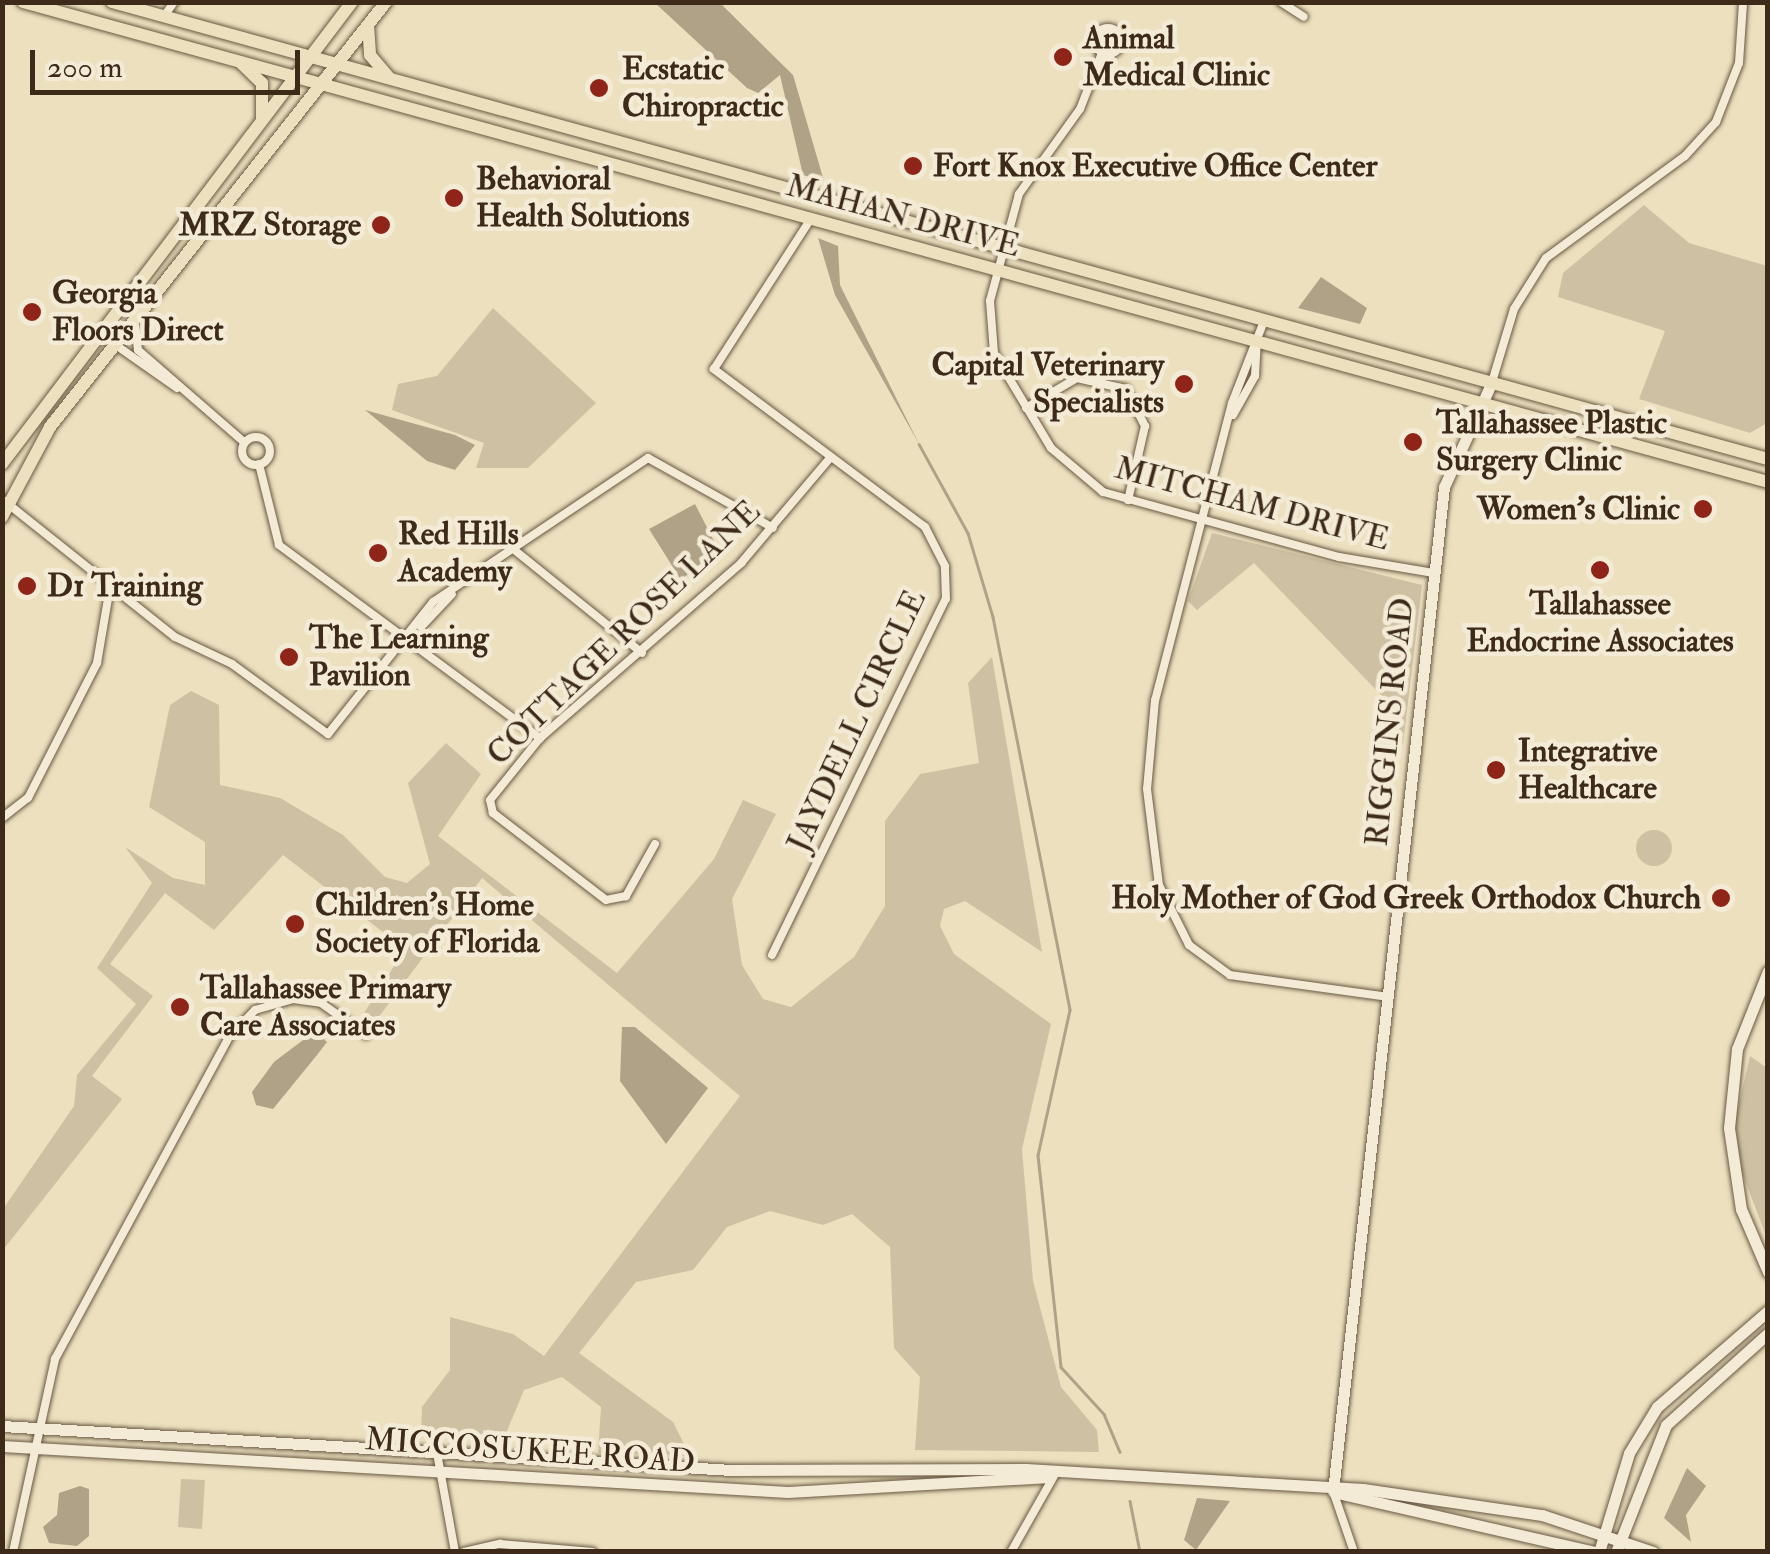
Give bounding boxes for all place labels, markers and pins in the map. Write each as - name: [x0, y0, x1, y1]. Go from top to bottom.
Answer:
- place label: Animal Medical Clinic: [1083, 20, 1270, 95]
- marker: Animal Medical Clinic: [1052, 46, 1074, 68]
- place label: Ecstatic Chiropractic: [622, 51, 784, 126]
- marker: Ecstatic Chiropractic: [586, 75, 612, 101]
- place label: Fort Knox Executive Office Center: [933, 147, 1377, 185]
- marker: Fort Knox Executive Office Center: [902, 155, 924, 177]
- place label: Behavioral Health Solutions: [476, 161, 689, 236]
- marker: Behavioral Health Solutions: [441, 185, 467, 211]
- place label: MRZ Storage: [179, 206, 361, 244]
- marker: MRZ Storage: [370, 214, 392, 236]
- place label: Georgia Floors Direct: [52, 275, 224, 350]
- marker: Georgia Floors Direct: [21, 301, 43, 323]
- place label: Capital Veterinary Specialists: [932, 347, 1164, 422]
- marker: Capital Veterinary Specialists: [1173, 373, 1195, 395]
- place label: Tallahassee Plastic Surgery Clinic: [1436, 405, 1667, 480]
- marker: Tallahassee Plastic Surgery Clinic: [1400, 429, 1426, 455]
- place label: Women's Clinic: [1477, 490, 1680, 528]
- marker: Women's Clinic: [1690, 496, 1716, 522]
- place label: Red Hills Academy: [398, 516, 519, 591]
- marker: Red Hills Academy: [367, 542, 389, 564]
- marker: Tallahassee Endocrine Associates: [1589, 559, 1611, 581]
- place label: D1 Training: [47, 567, 202, 605]
- marker: D1 Training: [16, 575, 38, 597]
- place label: Tallahassee Endocrine Associates: [1466, 586, 1734, 661]
- place label: The Learning Pavilion: [309, 620, 489, 695]
- marker: The Learning Pavilion: [278, 646, 300, 668]
- place label: Integrative Healthcare: [1518, 733, 1657, 808]
- marker: Integrative Healthcare: [1483, 757, 1509, 783]
- place label: Holy Mother of God Greek Orthodox Church: [1111, 879, 1701, 917]
- place label: Children's Home Society of Florida: [315, 887, 539, 962]
- marker: Holy Mother of God Greek Orthodox Church: [1710, 887, 1732, 909]
- marker: Children's Home Society of Florida: [284, 913, 306, 935]
- place label: Tallahassee Primary Care Associates: [200, 970, 451, 1045]
- marker: Tallahassee Primary Care Associates: [169, 996, 191, 1018]

